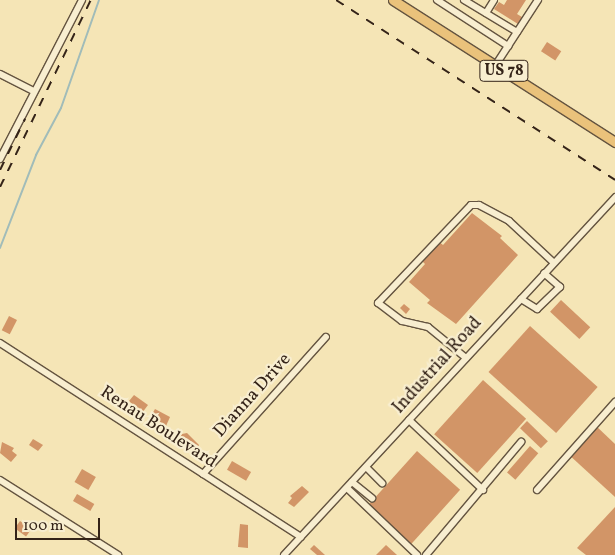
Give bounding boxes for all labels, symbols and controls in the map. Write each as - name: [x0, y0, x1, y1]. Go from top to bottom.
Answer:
- road number: US 78: [479, 58, 529, 84]
- street label: Industrial Road: [389, 313, 487, 419]
- street label: Dianna Drive: [210, 350, 296, 442]
- street label: Renau Boulevard: [96, 382, 220, 474]
- scale bar: [18, 508, 102, 540]
- text: 100 m: [23, 516, 63, 537]

